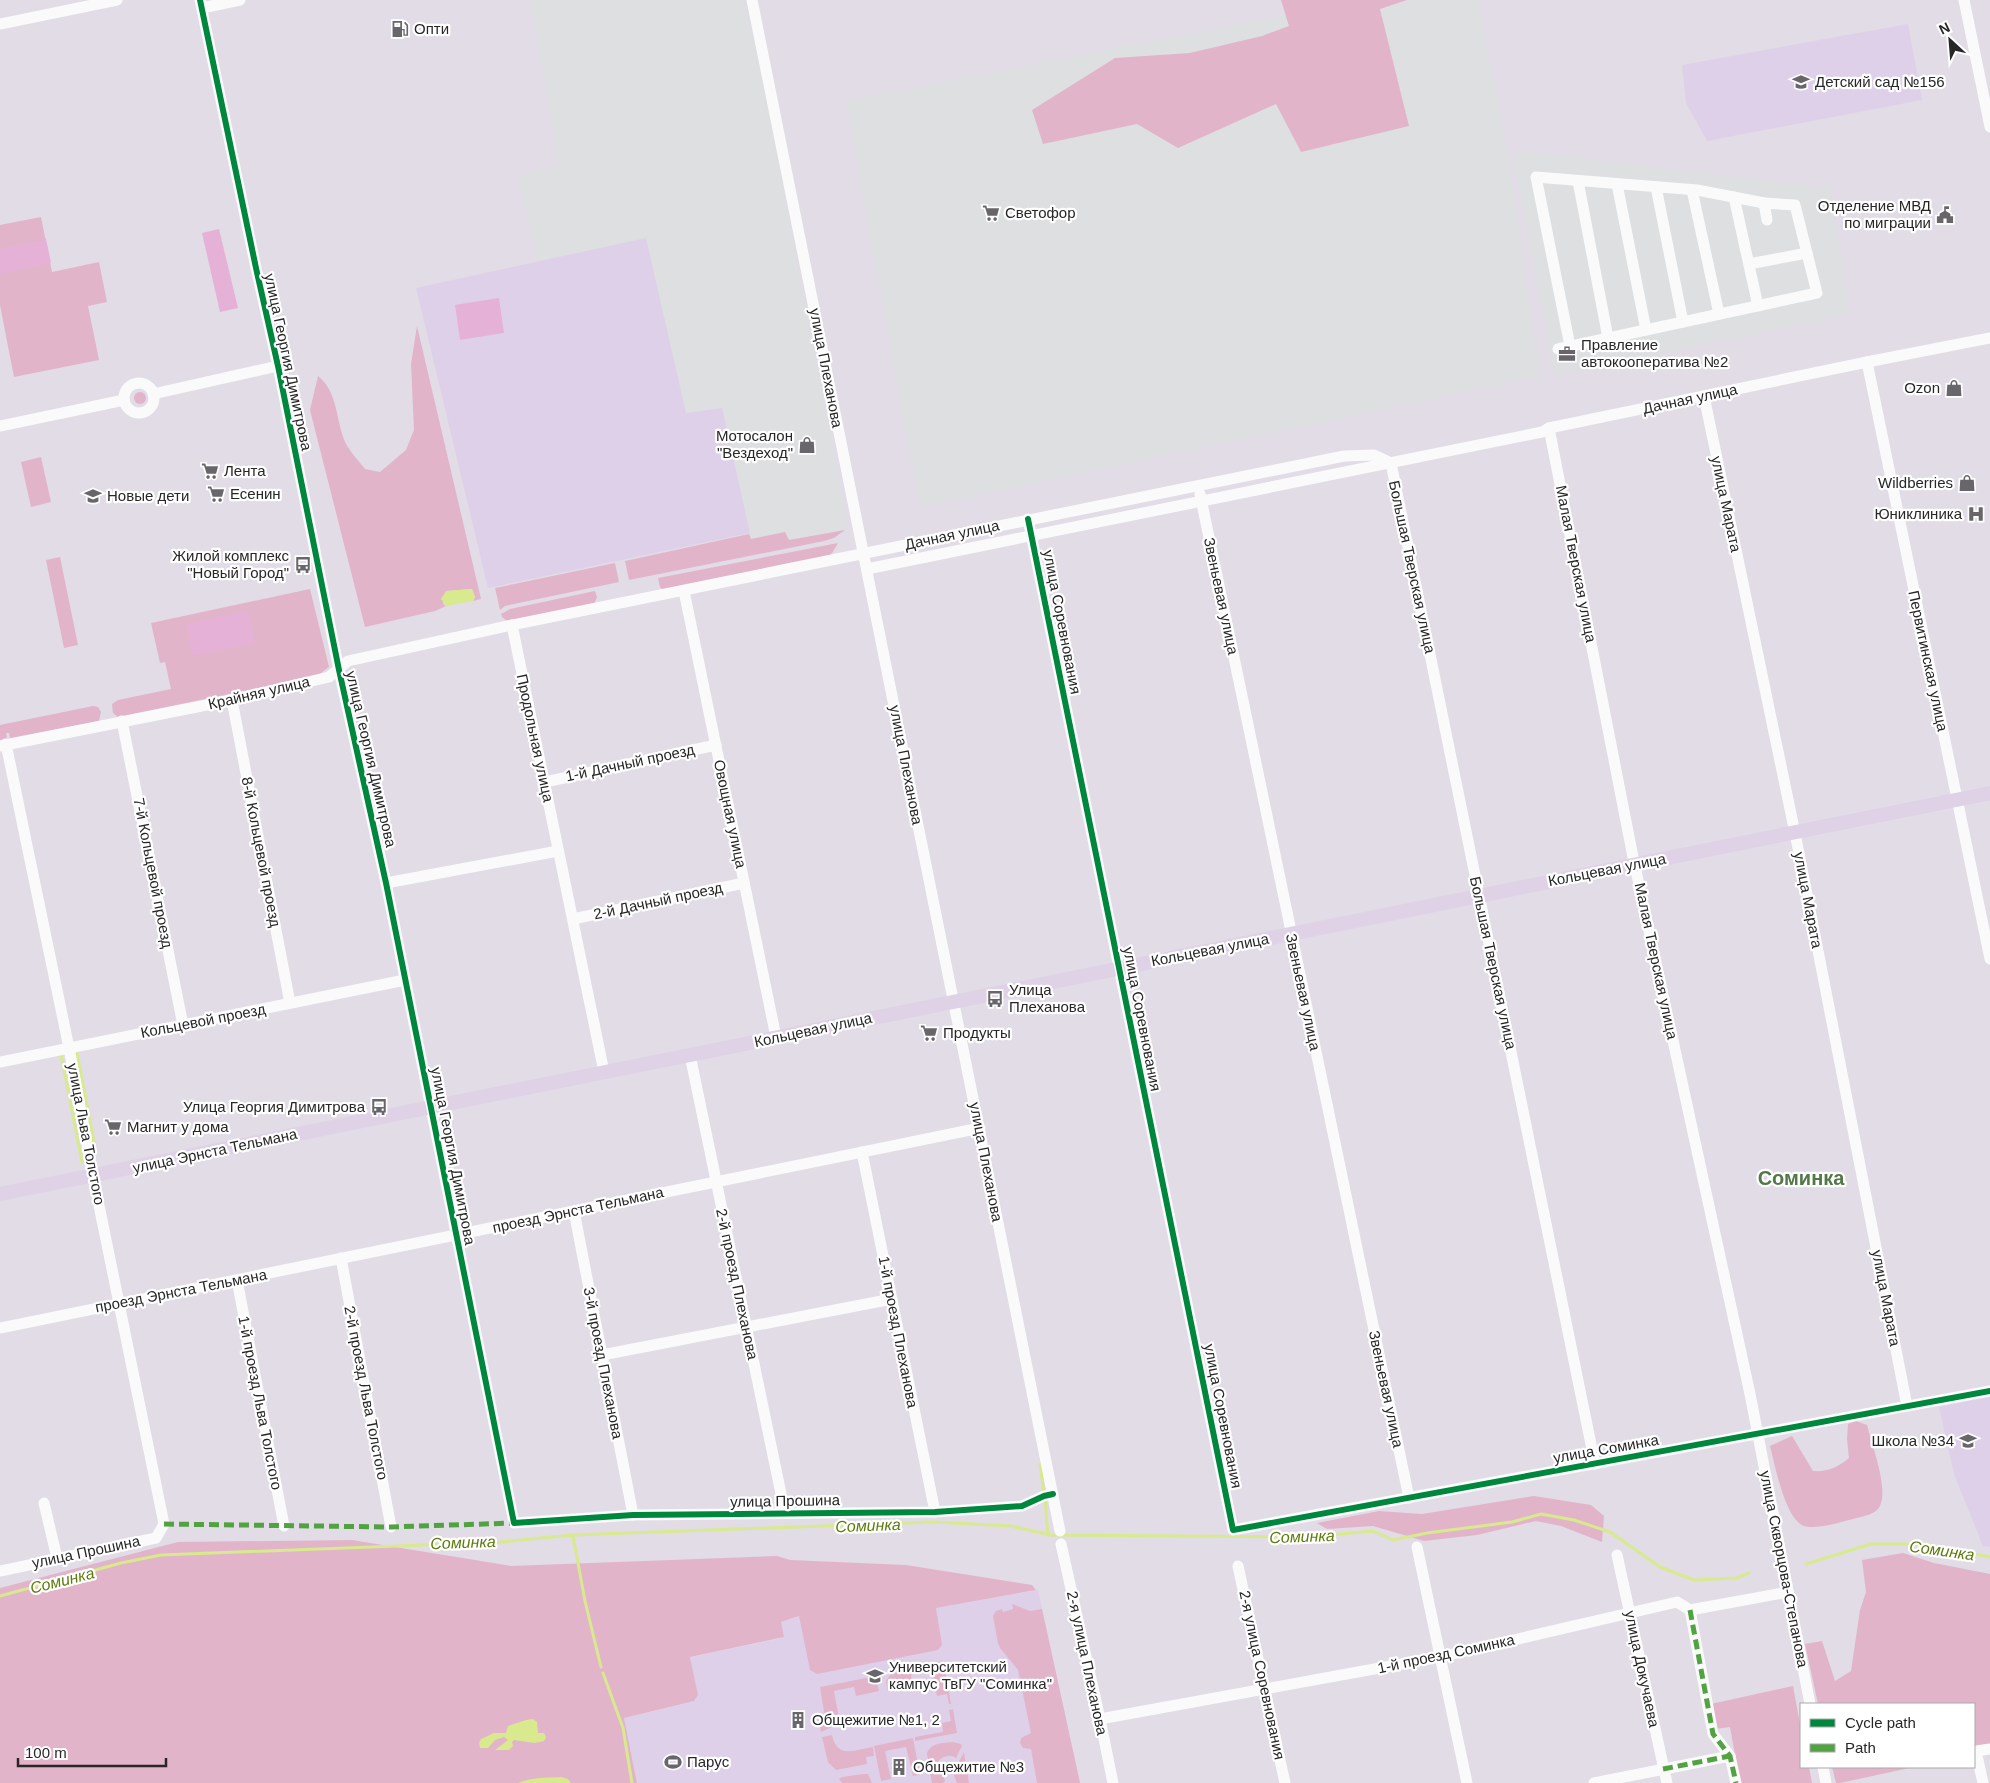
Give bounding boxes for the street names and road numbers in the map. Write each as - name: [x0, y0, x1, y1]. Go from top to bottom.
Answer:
- street label: улица Георгия Димитрова: [261, 272, 316, 453]
- street label: улица Плеханова: [807, 307, 847, 430]
- street label: Дачная улица: [1641, 380, 1739, 417]
- street label: улица Марата: [1708, 454, 1745, 554]
- street label: Большая Тверская улица: [1386, 479, 1439, 656]
- street label: Малая Тверская улица: [1553, 484, 1600, 645]
- street label: Дачная улица: [903, 516, 1001, 553]
- street label: Звеньевая улица: [1201, 536, 1242, 657]
- street label: улица Соревнования: [1040, 548, 1085, 696]
- street label: Первитинская улица: [1905, 589, 1952, 734]
- street label: улица Георгия Димитрова: [343, 669, 400, 849]
- street label: Крайняя улица: [206, 672, 312, 712]
- street label: Продольная улица: [514, 672, 558, 804]
- street label: улица Плеханова: [887, 704, 927, 827]
- street label: 1-й Дачный проезд: [564, 740, 696, 785]
- street label: Овощная улица: [711, 758, 750, 870]
- street label: 8-й Кольцевой проезд: [239, 775, 284, 929]
- street label: 7-й Кольцевой проезд: [131, 796, 176, 950]
- street label: Кольцевая улица: [1547, 850, 1668, 889]
- street label: улица Марата: [1791, 850, 1826, 950]
- street label: Большая Тверская улица: [1467, 875, 1520, 1052]
- street label: 2-й Дачный проезд: [592, 878, 724, 923]
- street label: Малая Тверская улица: [1632, 881, 1682, 1041]
- street label: Кольцевая улица: [1150, 930, 1271, 969]
- street label: Звеньевая улица: [1283, 932, 1324, 1053]
- street label: улица Соревнования: [1120, 945, 1165, 1093]
- street label: Кольцевой проезд: [139, 1000, 267, 1041]
- street label: Кольцевая улица: [753, 1009, 874, 1050]
- street label: улица Льва Толстого: [64, 1062, 109, 1206]
- street label: улица Георгия Димитрова: [428, 1066, 479, 1247]
- street label: улица Плеханова: [967, 1101, 1007, 1224]
- street label: улица Эрнста Тельмана: [131, 1125, 299, 1176]
- street label: проезд Эрнста Тельмана: [491, 1183, 666, 1236]
- street label: 2-й проезд Плеханова: [713, 1207, 762, 1362]
- street label: улица Марата: [1869, 1248, 1904, 1348]
- street label: 1-й проезд Плеханова: [875, 1255, 922, 1410]
- street label: проезд Эрнста Тельмана: [94, 1265, 269, 1315]
- street label: 3-й проезд Плеханова: [580, 1286, 627, 1441]
- street label: 2-й проезд Льва Толстого: [341, 1304, 392, 1481]
- street label: 1-й проезд Льва Толстого: [235, 1314, 286, 1491]
- street label: Звеньевая улица: [1366, 1329, 1407, 1450]
- street label: улица Соревнования: [1201, 1342, 1246, 1490]
- street label: улица Соминка: [1552, 1431, 1661, 1466]
- street label: улица Скворцова-Степанова: [1757, 1469, 1812, 1669]
- street label: улица Прошина: [730, 1491, 841, 1510]
- street label: улица Прошина: [30, 1532, 142, 1571]
- street label: 2-я улица Плеханова: [1064, 1589, 1111, 1737]
- street label: 2-я улица Соревнования: [1236, 1589, 1289, 1761]
- street label: улица Докучаева: [1622, 1609, 1663, 1729]
- street label: 1-й проезд Соминка: [1376, 1631, 1517, 1676]

